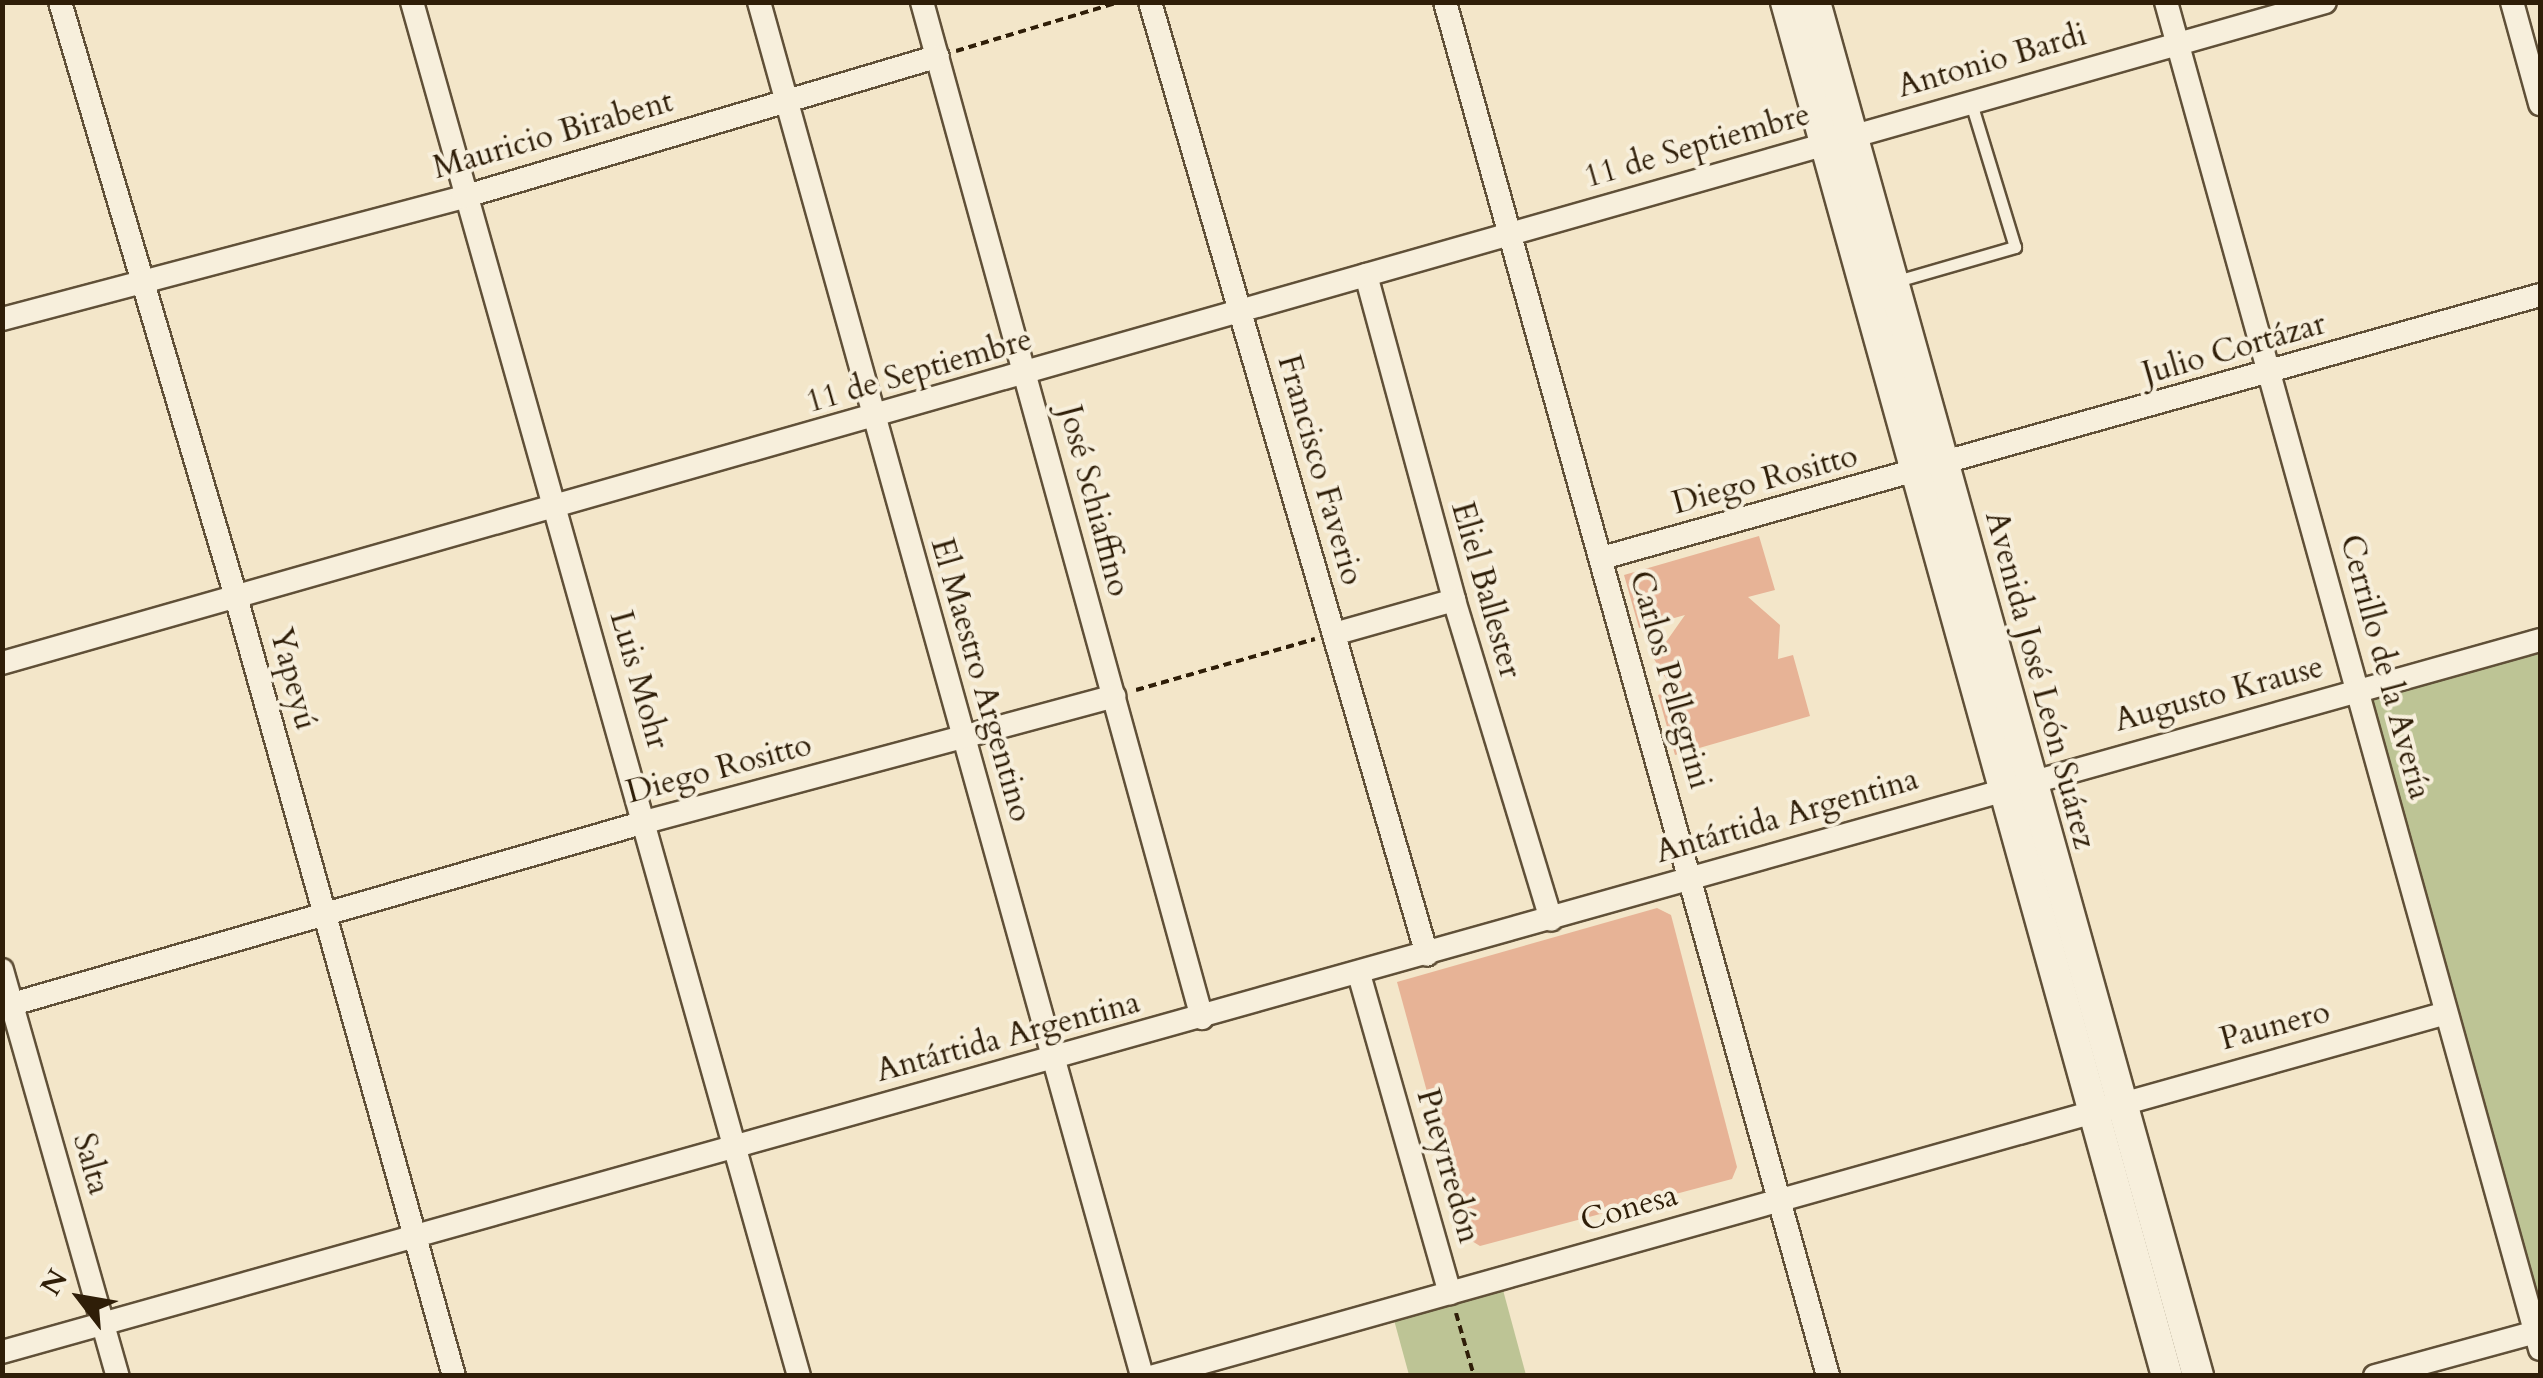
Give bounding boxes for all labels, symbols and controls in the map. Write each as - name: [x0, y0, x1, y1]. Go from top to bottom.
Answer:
- street label: Antonio Bardi: [1893, 16, 2091, 106]
- street label: Mauricio Birabent: [429, 82, 677, 188]
- street label: 11 de Septiembre: [1580, 95, 1814, 197]
- street label: Julio Cortázar: [2138, 305, 2330, 393]
- street label: 11 de Septiembre: [802, 320, 1036, 422]
- street label: Francisco Faverio: [1269, 351, 1371, 589]
- street label: José Schiaffino: [1050, 401, 1138, 601]
- street label: Diego Rositto: [1668, 437, 1862, 523]
- street label: Eliel Ballester: [1443, 497, 1529, 683]
- street label: Avenida José León Suárez: [1976, 507, 2104, 853]
- street label: Cerrillo de la Avería: [2331, 531, 2439, 803]
- street label: El Maestro Argentino: [922, 534, 1040, 826]
- street label: Carlos Pellegrini: [1621, 567, 1719, 793]
- street label: Luis Mohr: [601, 607, 677, 753]
- street label: Yapeyú: [261, 624, 325, 734]
- street label: Augusto Krause: [2110, 648, 2328, 740]
- street label: Diego Rositto: [622, 726, 816, 812]
- street label: Antártida Argentina: [1651, 760, 1923, 872]
- street label: Antártida Argentina: [872, 983, 1144, 1091]
- street label: Paunero: [2216, 993, 2334, 1059]
- street label: Pueyrredón: [1408, 1085, 1488, 1247]
- street label: Salta: [64, 1129, 118, 1199]
- street label: Conesa: [1576, 1176, 1682, 1240]
- north arrow: [30, 1248, 130, 1348]
- text: N: [32, 1262, 77, 1303]

